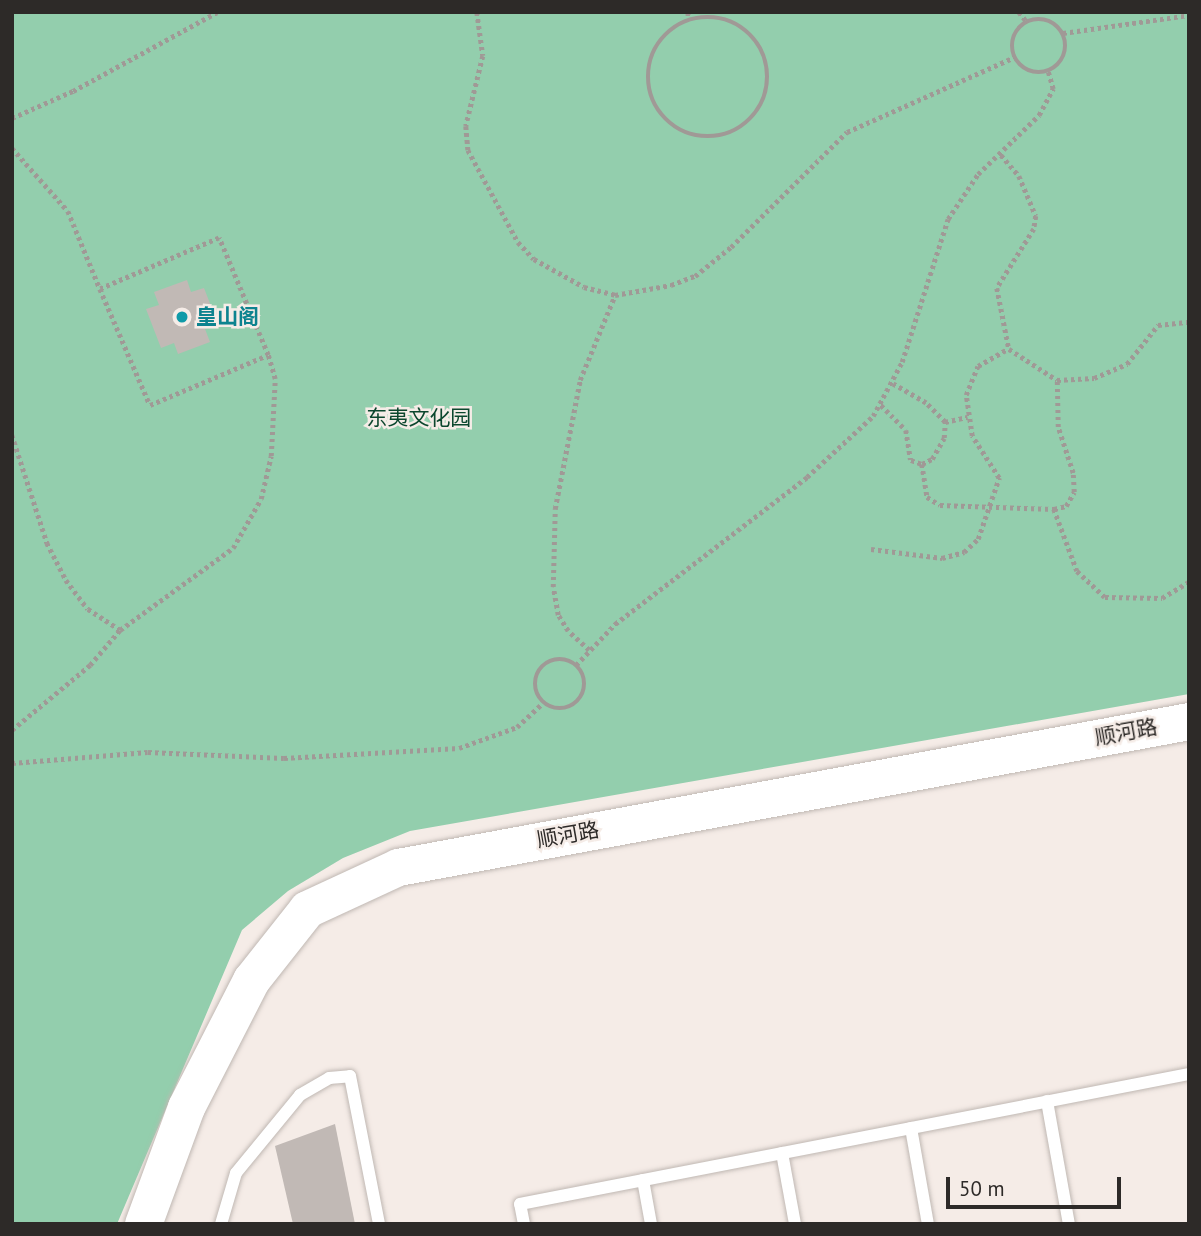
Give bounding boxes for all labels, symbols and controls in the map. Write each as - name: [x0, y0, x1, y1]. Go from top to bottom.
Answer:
- place label: 皇山阁: [196, 304, 259, 330]
- marker: 皇山阁: [174, 309, 190, 325]
- park label: 东夷文化园: [367, 405, 471, 431]
- street label: 顺河路: [1093, 714, 1159, 750]
- street label: 顺河路: [535, 817, 601, 853]
- scale bar: [949, 1162, 1124, 1206]
- text: 50 m: [959, 1175, 1005, 1202]

